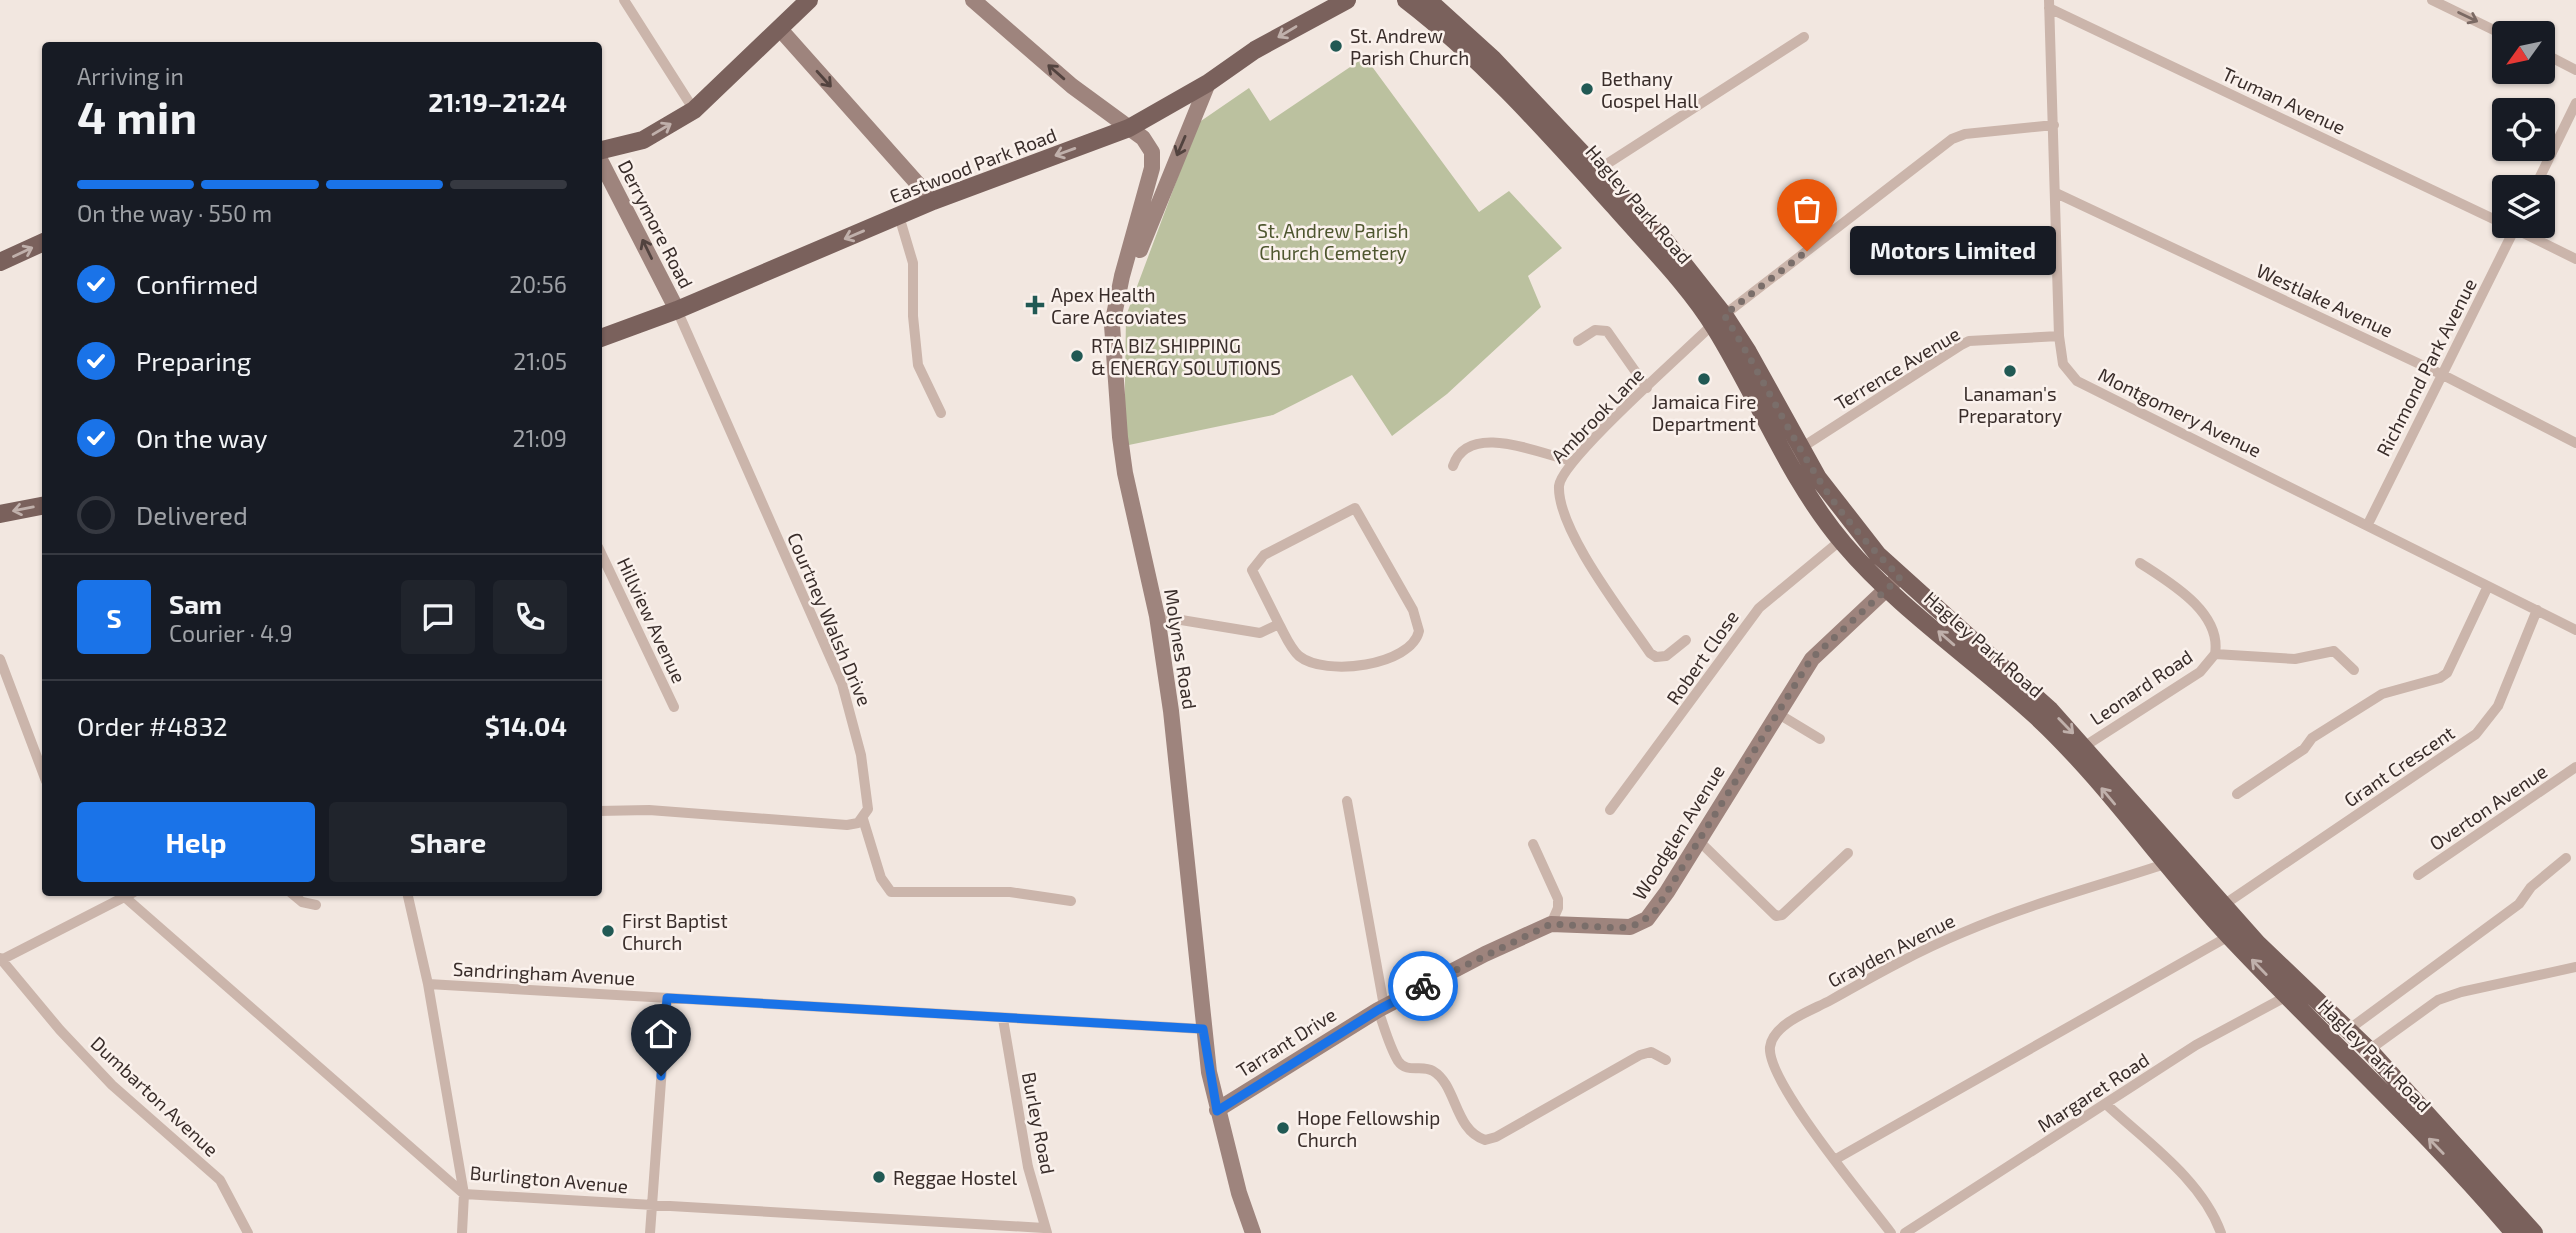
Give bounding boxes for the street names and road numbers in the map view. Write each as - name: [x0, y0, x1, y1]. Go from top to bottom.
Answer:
- street label: Truman Avenue: [2219, 61, 2349, 139]
- street label: Eastwood Park Road: [886, 123, 1060, 207]
- street label: Hagley Park Road: [1581, 140, 1697, 268]
- street label: Derrymore Road: [614, 156, 698, 292]
- street label: Westlake Avenue: [2253, 258, 2397, 342]
- street label: Richmond Park Avenue: [2371, 274, 2481, 460]
- street label: Terrence Avenue: [1830, 322, 1964, 414]
- street label: Ambrook Lane: [1546, 363, 1648, 467]
- street label: Montgomery Avenue: [2095, 363, 2265, 461]
- street label: Courtney Walsh Drive: [783, 529, 877, 709]
- street label: Hillview Avenue: [613, 554, 691, 686]
- street label: Hagley Park Road: [1920, 586, 2048, 702]
- street label: Molynes Road: [1160, 587, 1202, 711]
- street label: Robert Close: [1661, 605, 1743, 709]
- street label: Leonard Road: [2085, 644, 2197, 730]
- street label: Grant Crescent: [2339, 721, 2459, 811]
- street label: Overton Avenue: [2425, 759, 2551, 855]
- street label: Woodglen Avenue: [1627, 760, 1729, 904]
- street label: Grayden Avenue: [1824, 908, 1958, 992]
- street label: Sandringham Avenue: [452, 957, 636, 989]
- street label: Hagley Park Road: [2314, 994, 2436, 1116]
- street label: Tarrant Drive: [1232, 1002, 1340, 1082]
- street label: Dumbarton Avenue: [87, 1031, 223, 1161]
- street label: Margaret Road: [2033, 1047, 2153, 1137]
- street label: Burley Road: [1018, 1070, 1060, 1176]
- street label: Burlington Avenue: [469, 1161, 629, 1197]

